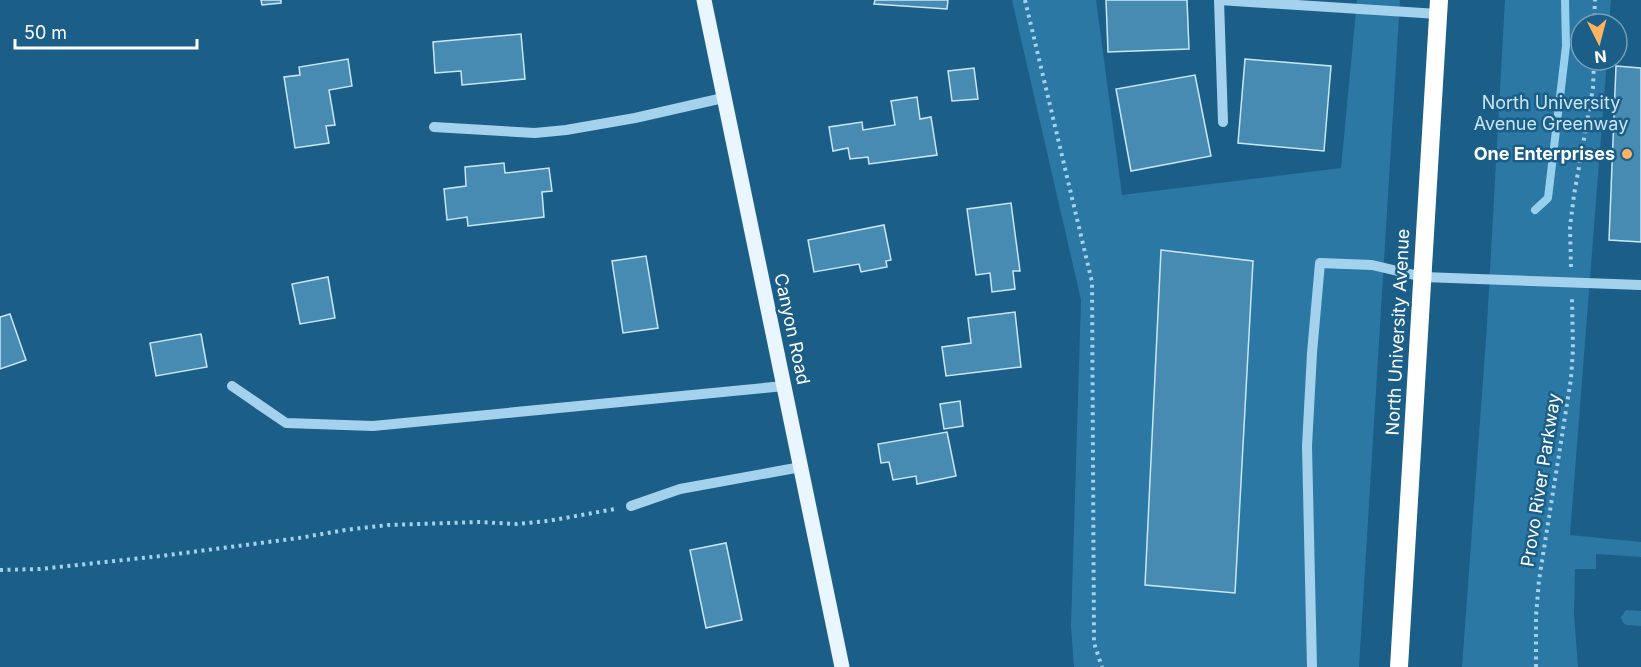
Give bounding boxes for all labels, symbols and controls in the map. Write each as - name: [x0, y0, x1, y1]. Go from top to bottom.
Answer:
- scale bar: [15, 12, 196, 50]
- north arrow: [1569, 12, 1629, 72]
- text: 50 m: [24, 22, 67, 43]
- text: N: [1593, 46, 1608, 68]
- park label: North University Avenue Greenway: [1474, 92, 1628, 134]
- place label: One Enterprises: [1474, 143, 1615, 164]
- marker: One Enterprises: [1620, 147, 1634, 161]
- street label: North University Avenue: [1382, 228, 1413, 436]
- street label: Canyon Road: [770, 271, 815, 386]
- street label: Provo River Parkway: [1516, 392, 1565, 568]

